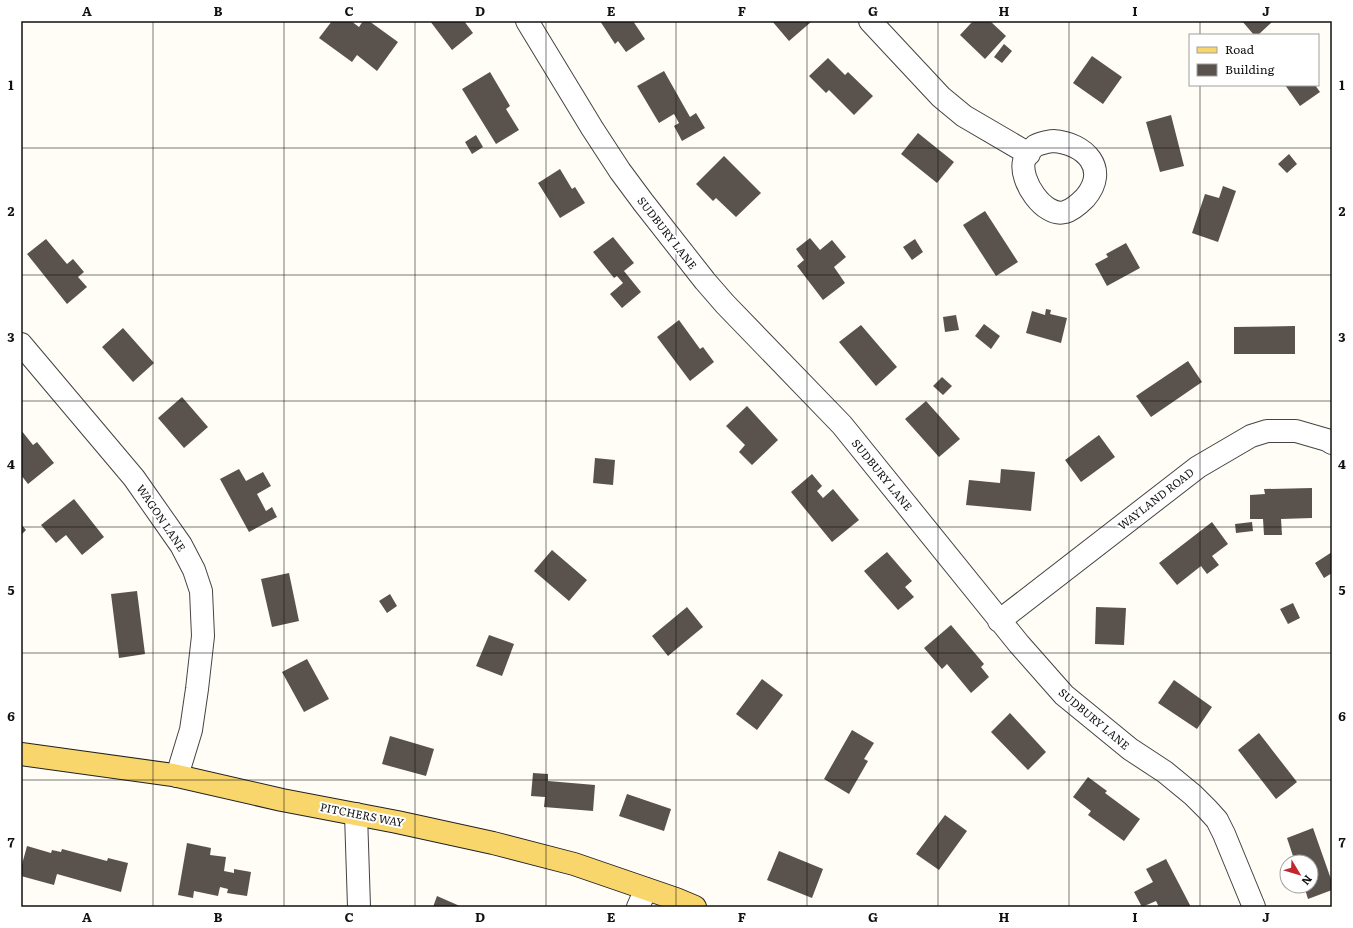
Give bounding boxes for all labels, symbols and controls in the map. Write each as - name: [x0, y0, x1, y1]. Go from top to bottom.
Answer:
- text: A: [82, 1, 92, 20]
- text: B: [214, 1, 223, 20]
- text: C: [344, 1, 354, 20]
- text: D: [475, 1, 485, 20]
- text: E: [607, 1, 616, 20]
- text: F: [738, 1, 746, 20]
- text: G: [868, 1, 878, 20]
- text: H: [999, 1, 1010, 20]
- text: I: [1132, 1, 1138, 20]
- text: J: [1262, 1, 1270, 20]
- legend: [1189, 34, 1319, 86]
- text: Road: [1225, 40, 1255, 58]
- text: Building: [1225, 60, 1275, 78]
- text: 1: [8, 75, 14, 94]
- text: 1: [1339, 75, 1345, 94]
- street label: SUDBURY LANE: [634, 193, 701, 272]
- text: 2: [8, 201, 15, 220]
- text: 2: [1339, 201, 1346, 220]
- text: 3: [7, 327, 15, 346]
- text: 3: [1338, 327, 1346, 346]
- street label: SUDBURY LANE: [849, 435, 917, 514]
- text: 4: [7, 454, 15, 473]
- text: 4: [1338, 454, 1346, 473]
- street label: WAYLAND ROAD: [1114, 463, 1197, 533]
- street label: WAGON LANE: [133, 481, 190, 554]
- text: 5: [7, 580, 15, 599]
- text: 5: [1338, 580, 1346, 599]
- street label: SUDBURY LANE: [1056, 684, 1134, 753]
- text: 6: [7, 706, 15, 725]
- text: 6: [1338, 706, 1346, 725]
- street label: PITCHERS WAY: [319, 798, 406, 830]
- text: 7: [7, 832, 15, 851]
- text: 7: [1338, 832, 1346, 851]
- north arrow: [1279, 854, 1319, 894]
- text: N: [1299, 872, 1317, 889]
- text: A: [82, 907, 92, 926]
- text: B: [214, 907, 223, 926]
- text: C: [344, 907, 354, 926]
- text: D: [475, 907, 485, 926]
- text: E: [607, 907, 616, 926]
- text: F: [738, 907, 746, 926]
- text: G: [868, 907, 878, 926]
- text: H: [999, 907, 1010, 926]
- text: I: [1132, 907, 1138, 926]
- text: J: [1262, 907, 1270, 926]

